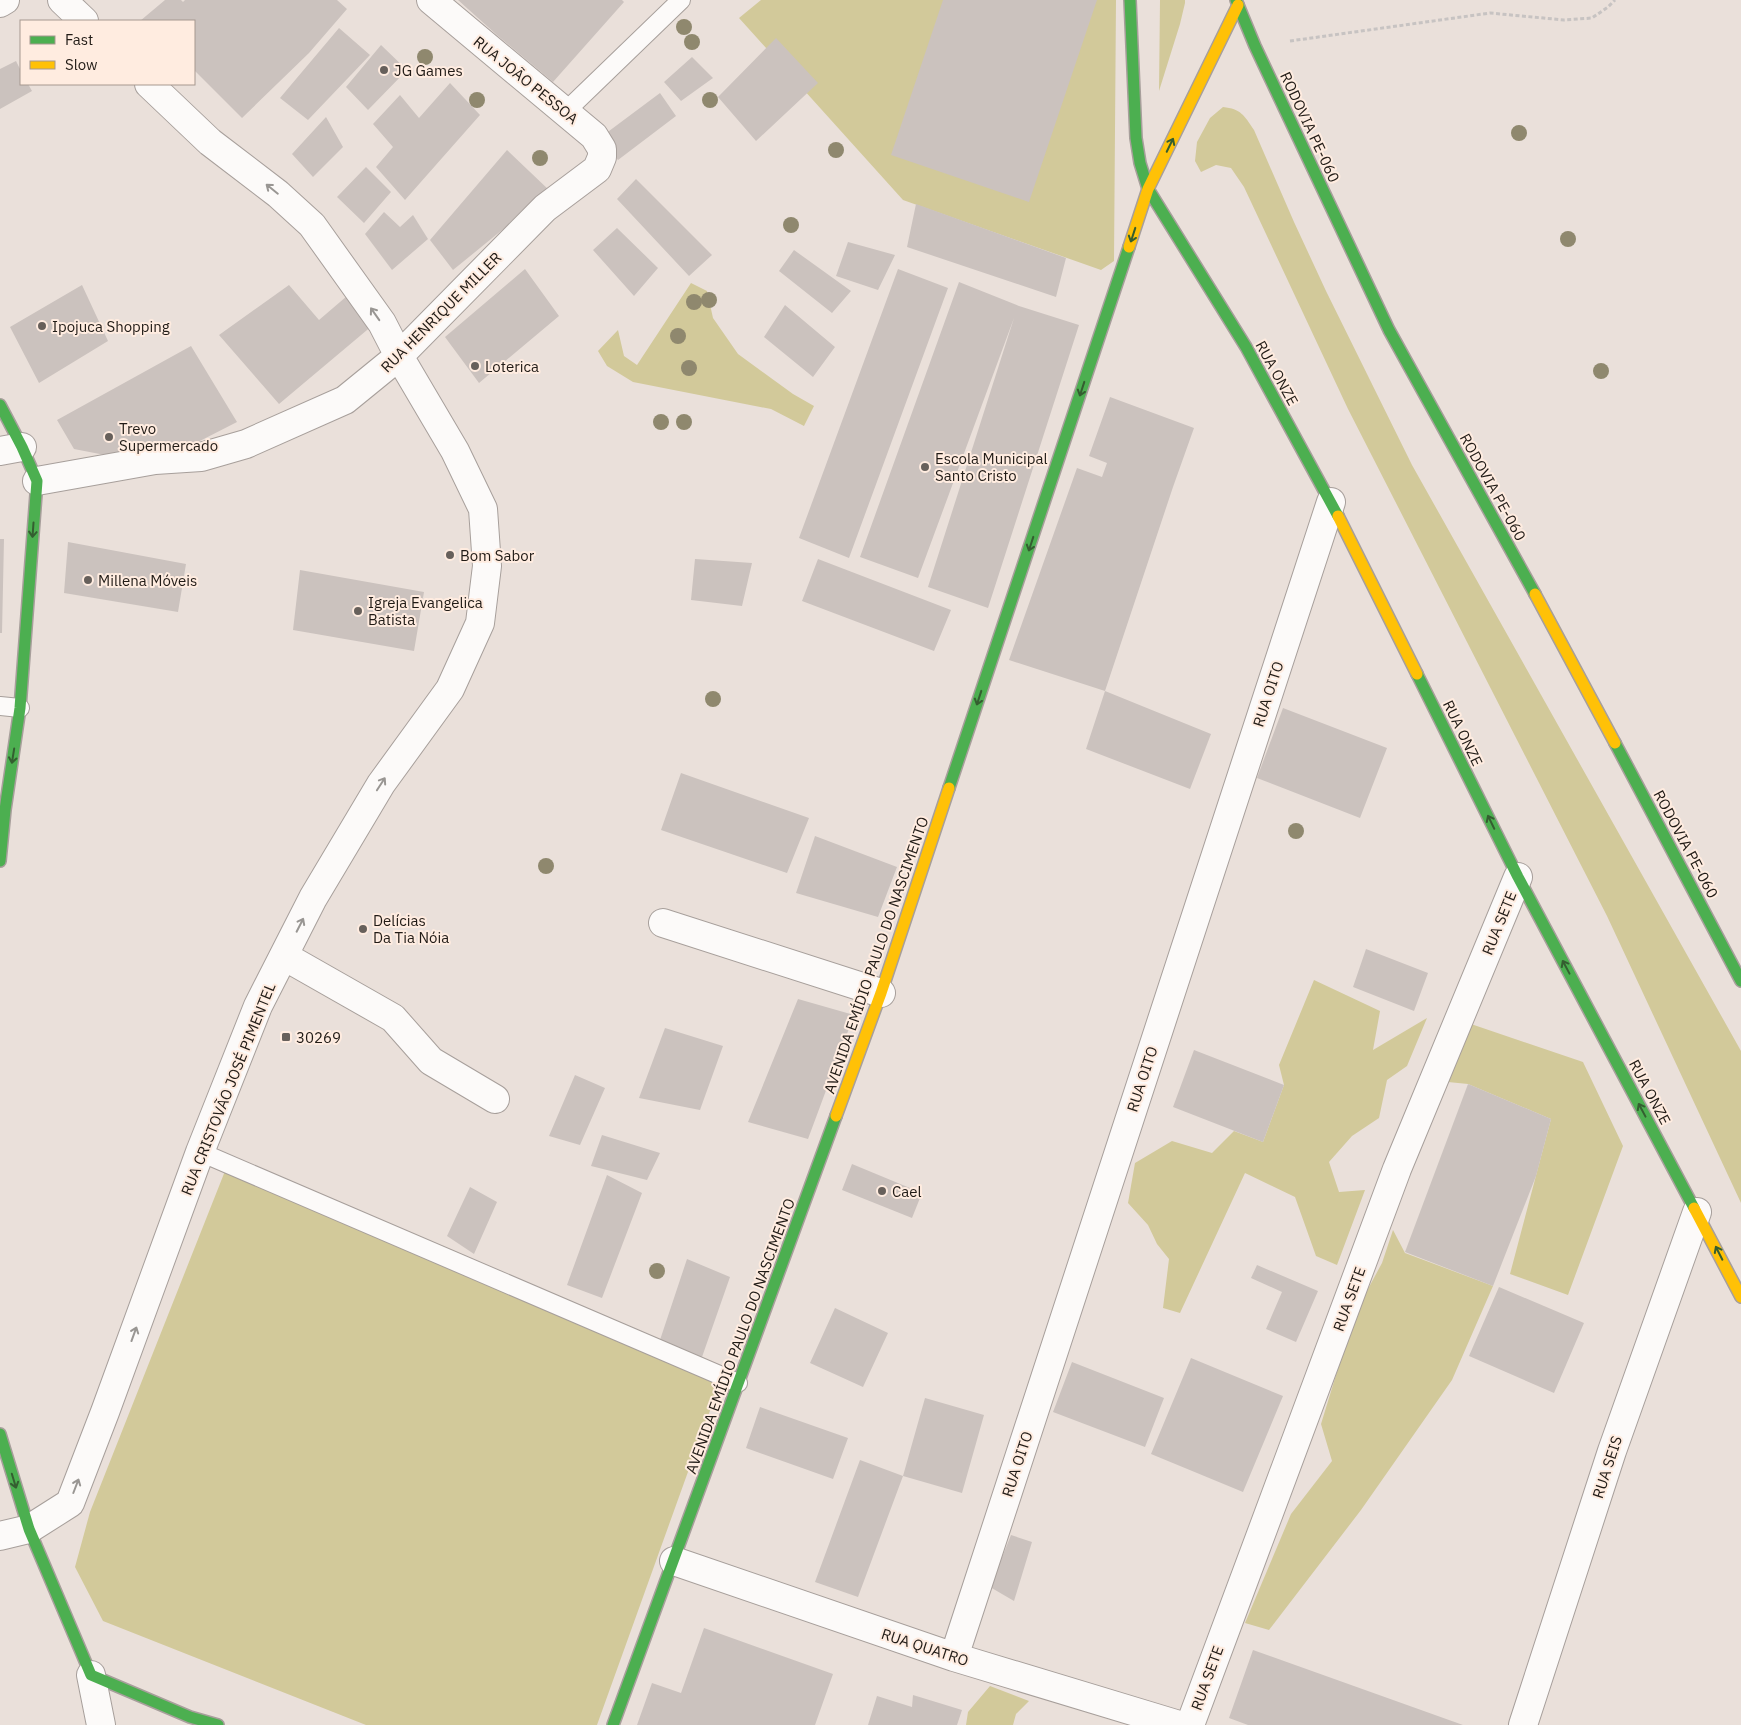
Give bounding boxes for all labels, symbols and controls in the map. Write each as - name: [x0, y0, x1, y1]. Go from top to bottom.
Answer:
- legend: [20, 20, 195, 85]
- text: Fast: [65, 30, 93, 49]
- street label: RUA JOÃO PESSOA: [470, 32, 583, 128]
- text: Slow: [65, 55, 98, 74]
- place label: JG Games: [394, 61, 463, 80]
- marker: JG Games: [378, 64, 390, 76]
- street label: RODOVIA PE-060: [1276, 69, 1344, 185]
- one-way arrow: [1166, 138, 1175, 153]
- one-way arrow: [266, 184, 279, 195]
- one-way arrow: [1128, 227, 1137, 242]
- street label: RUA HENRIQUE MILLER: [377, 248, 505, 376]
- one-way arrow: [370, 307, 380, 321]
- place label: Ipojuca Shopping: [52, 317, 170, 336]
- marker: Ipojuca Shopping: [36, 320, 48, 332]
- street label: RUA ONZE: [1251, 337, 1303, 409]
- place label: Loterica: [485, 357, 539, 376]
- marker: Loterica: [469, 360, 481, 372]
- one-way arrow: [1077, 381, 1086, 397]
- place label: Trevo Supermercado: [119, 419, 218, 455]
- street label: RODOVIA PE-060: [1456, 430, 1530, 544]
- marker: Trevo Supermercado: [103, 431, 115, 443]
- place label: Escola Municipal Santo Cristo: [935, 449, 1048, 485]
- marker: Escola Municipal Santo Cristo: [919, 461, 931, 473]
- one-way arrow: [29, 521, 38, 537]
- one-way arrow: [1025, 535, 1035, 551]
- place label: Bom Sabor: [460, 546, 535, 565]
- marker: Bom Sabor: [444, 549, 456, 561]
- place label: Millena Móveis: [98, 571, 197, 590]
- marker: Millena Móveis: [82, 574, 94, 586]
- place label: Igreja Evangelica Batista: [368, 593, 483, 629]
- marker: Igreja Evangelica Batista: [352, 605, 364, 617]
- street label: RUA OITO: [1248, 659, 1288, 729]
- one-way arrow: [974, 689, 984, 705]
- street label: RUA ONZE: [1439, 697, 1487, 769]
- one-way arrow: [8, 748, 18, 764]
- one-way arrow: [376, 777, 386, 791]
- street label: RODOVIA PE-060: [1650, 787, 1722, 901]
- street label: AVENIDA EMÍDIO PAULO DO NASCIMENTO: [820, 814, 932, 1096]
- one-way arrow: [1485, 815, 1495, 830]
- street label: RUA SETE: [1478, 888, 1520, 958]
- place label: Delícias Da Tia Nóia: [373, 911, 449, 947]
- one-way arrow: [295, 917, 305, 932]
- marker: Delícias Da Tia Nóia: [357, 923, 369, 935]
- one-way arrow: [1561, 959, 1571, 974]
- street label: RUA CRISTOVÃO JOSÉ PIMENTEL: [177, 980, 280, 1198]
- place label: 30269: [296, 1028, 341, 1047]
- marker: 30269: [280, 1031, 292, 1043]
- street label: RUA OITO: [1122, 1044, 1162, 1114]
- street label: RUA ONZE: [1625, 1056, 1675, 1128]
- one-way arrow: [1637, 1103, 1646, 1118]
- place label: Cael: [892, 1182, 922, 1201]
- marker: Cael: [876, 1185, 888, 1197]
- street label: AVENIDA EMÍDIO PAULO DO NASCIMENTO: [681, 1196, 799, 1476]
- one-way arrow: [1713, 1247, 1723, 1261]
- street label: RUA SETE: [1329, 1264, 1369, 1334]
- one-way arrow: [130, 1327, 139, 1342]
- street label: RUA OITO: [997, 1429, 1037, 1499]
- street label: RUA SEIS: [1588, 1433, 1626, 1501]
- one-way arrow: [10, 1472, 20, 1488]
- one-way arrow: [72, 1479, 82, 1494]
- street label: RUA QUATRO: [879, 1624, 971, 1670]
- street label: RUA SETE: [1187, 1643, 1227, 1713]

